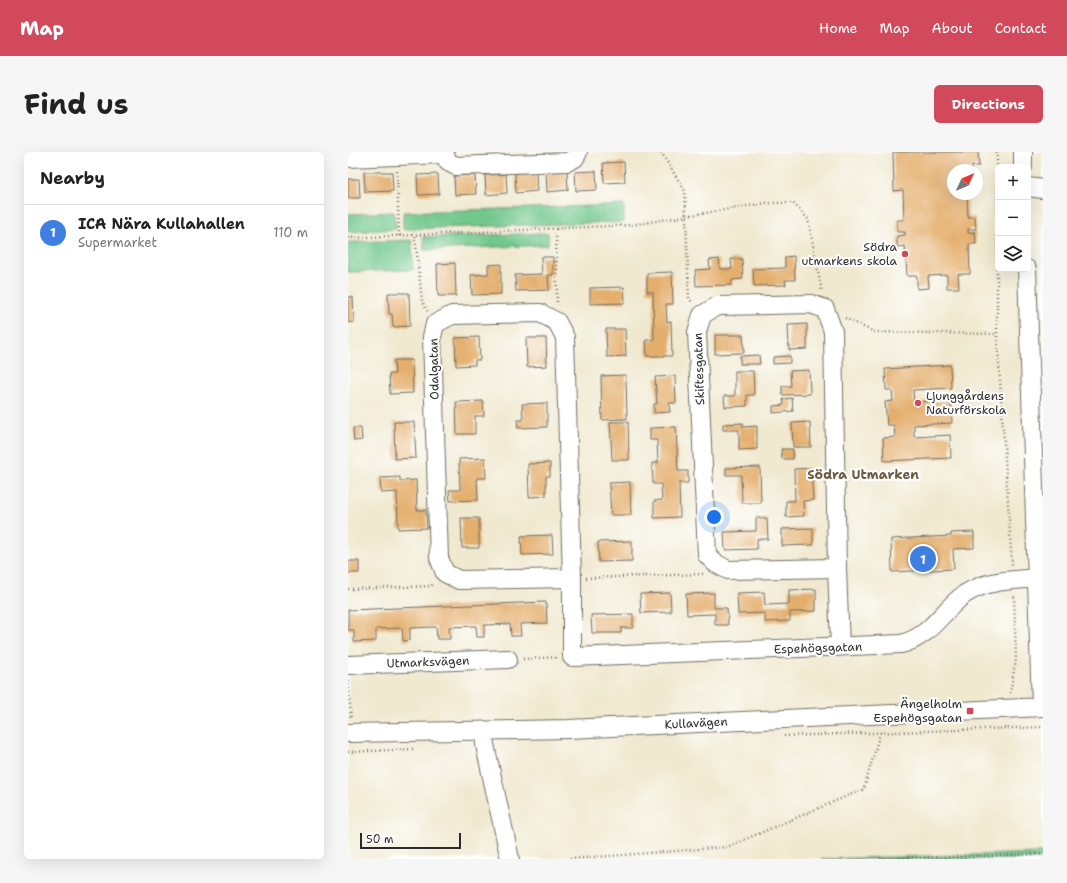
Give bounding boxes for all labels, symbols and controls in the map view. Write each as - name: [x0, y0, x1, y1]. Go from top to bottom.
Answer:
- text: Map: [20, 16, 64, 41]
- text: Home: [819, 19, 858, 37]
- text: Map: [880, 19, 910, 37]
- text: About: [932, 19, 973, 37]
- text: Contact: [995, 19, 1047, 37]
- text: Find us: [24, 85, 129, 123]
- button: Directions: [934, 85, 1043, 123]
- north arrow: [947, 164, 983, 200]
- map controls: [995, 164, 1031, 272]
- button: +: [995, 164, 1031, 200]
- text: Nearby: [40, 167, 105, 189]
- button: −: [995, 200, 1031, 236]
- text: ICA Nära Kullahallen: [78, 214, 245, 234]
- text: 1: [50, 224, 56, 241]
- text: 110 m: [273, 224, 308, 241]
- text: Supermarket: [78, 234, 157, 251]
- button: layers: [995, 236, 1031, 272]
- place label: Södra utmarkens skola: [801, 239, 898, 269]
- marker: Södra utmarkens skola: [900, 249, 910, 259]
- street label: Skiftesgatan: [690, 333, 708, 405]
- street label: Odalgatan: [425, 338, 443, 400]
- place label: Ljunggårdens Naturförskola: [926, 388, 1007, 418]
- marker: Ljunggårdens Naturförskola: [913, 398, 923, 408]
- district label: Södra Utmarken: [807, 466, 919, 483]
- your location: [704, 507, 724, 527]
- pin: 1: [910, 544, 936, 574]
- street label: Espehögsgatan: [774, 638, 862, 658]
- street label: Utmarksvägen: [386, 653, 470, 671]
- place label: Ängelholm Espehögsgatan: [874, 696, 962, 726]
- marker: Ängelholm Espehögsgatan: [965, 706, 975, 716]
- street label: Kullavägen: [664, 713, 728, 733]
- scale bar: [360, 831, 461, 850]
- text: 50 m: [366, 832, 394, 847]

